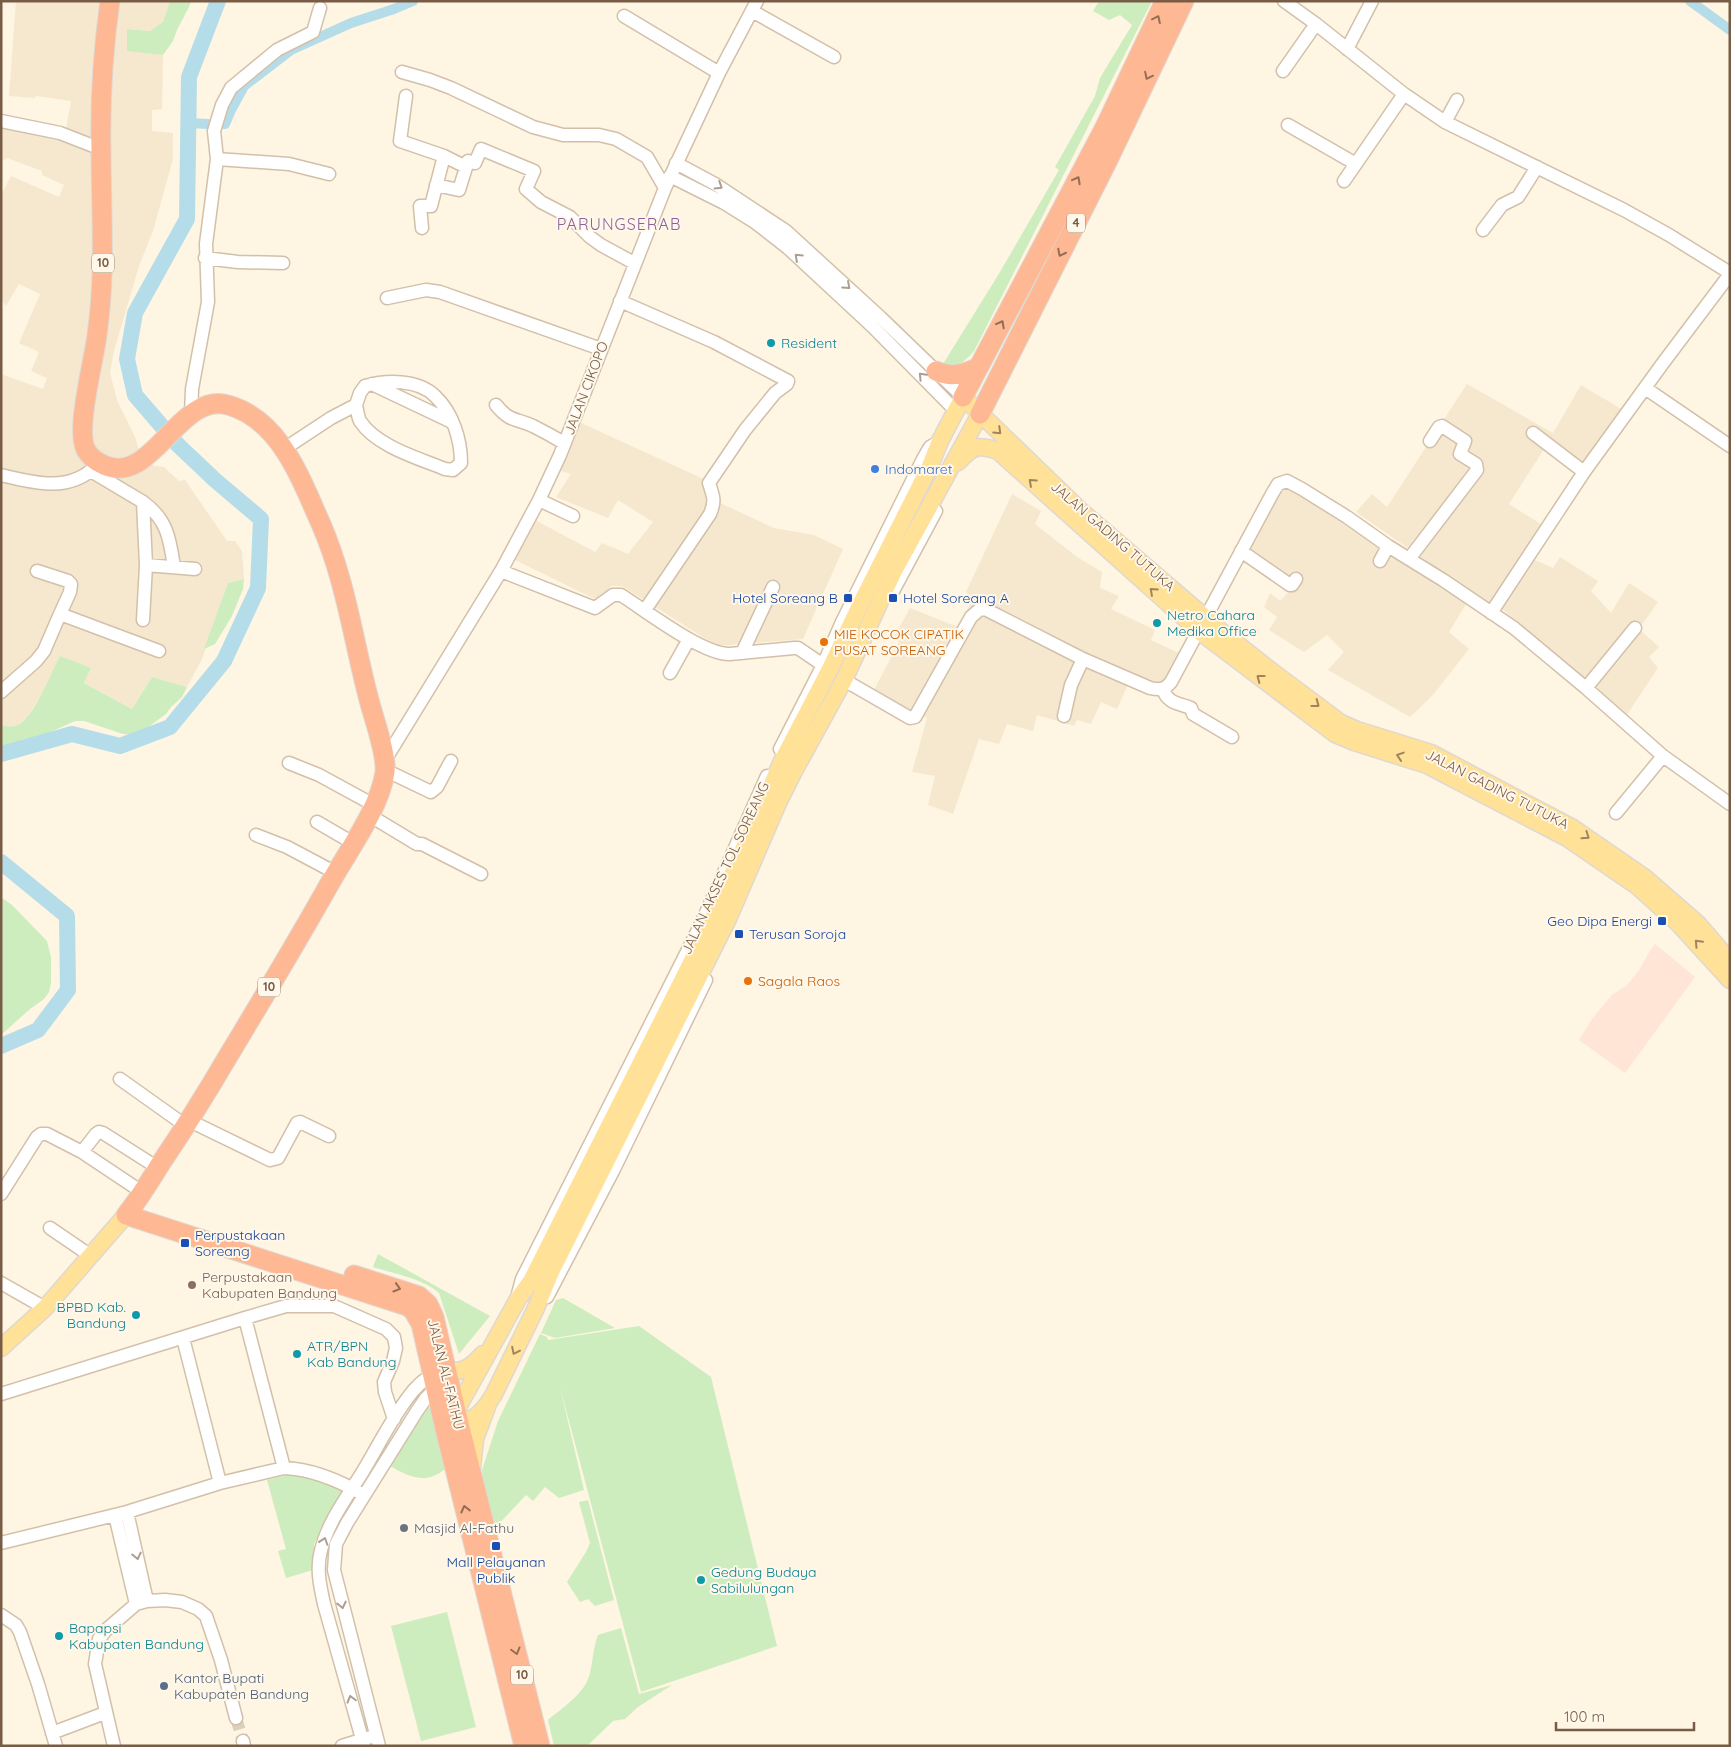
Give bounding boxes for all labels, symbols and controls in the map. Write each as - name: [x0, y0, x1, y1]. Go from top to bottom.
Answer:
- one-way arrow: [1151, 15, 1161, 24]
- one-way arrow: [1144, 71, 1154, 80]
- one-way arrow: [1071, 176, 1081, 185]
- one-way arrow: [714, 180, 723, 190]
- district label: PARUNGSERAB: [557, 214, 681, 234]
- road number: 4: [1067, 214, 1085, 232]
- one-way arrow: [1057, 248, 1067, 257]
- road number: 10: [92, 254, 114, 272]
- one-way arrow: [795, 254, 804, 263]
- one-way arrow: [841, 280, 850, 289]
- one-way arrow: [995, 320, 1005, 329]
- place label: Resident: [781, 334, 837, 352]
- marker: Resident: [765, 337, 777, 349]
- street label: JALAN CIKOPO: [560, 338, 612, 437]
- one-way arrow: [918, 373, 927, 382]
- one-way arrow: [992, 425, 1001, 434]
- place label: Indomaret: [885, 460, 953, 478]
- marker: Indomaret: [869, 463, 881, 475]
- street label: JALAN GADING TUTUKA: [1047, 477, 1179, 595]
- one-way arrow: [1029, 479, 1038, 488]
- one-way arrow: [1150, 588, 1159, 597]
- place label: Hotel Soreang B: [732, 589, 838, 607]
- place label: Hotel Soreang A: [903, 589, 1009, 607]
- marker: Hotel Soreang B: [842, 592, 854, 604]
- marker: Hotel Soreang A: [887, 592, 899, 604]
- place label: Netro Cahara Medika Office: [1167, 606, 1257, 640]
- marker: Netro Cahara Medika Office: [1151, 617, 1163, 629]
- place label: MIE KOCOK CIPATIK PUSAT SOREANG: [834, 625, 964, 659]
- marker: MIE KOCOK CIPATIK PUSAT SOREANG: [818, 636, 830, 648]
- one-way arrow: [1256, 675, 1266, 684]
- one-way arrow: [1310, 698, 1320, 707]
- street label: JALAN GADING TUTUKA: [1422, 745, 1572, 833]
- one-way arrow: [1396, 752, 1405, 762]
- street label: JALAN AKSES TOL SOREANG: [677, 779, 773, 957]
- one-way arrow: [1580, 830, 1590, 839]
- place label: Geo Dipa Energi: [1547, 912, 1652, 930]
- marker: Geo Dipa Energi: [1656, 915, 1668, 927]
- place label: Terusan Soroja: [749, 925, 846, 943]
- marker: Terusan Soroja: [733, 928, 745, 940]
- one-way arrow: [1695, 940, 1704, 949]
- place label: Sagala Raos: [758, 972, 840, 990]
- marker: Sagala Raos: [742, 975, 754, 987]
- road number: 10: [258, 978, 280, 996]
- place label: Perpustakaan Soreang: [195, 1226, 285, 1260]
- marker: Perpustakaan Soreang: [179, 1237, 191, 1249]
- place label: Perpustakaan Kabupaten Bandung: [202, 1268, 337, 1302]
- marker: Perpustakaan Kabupaten Bandung: [186, 1279, 198, 1291]
- one-way arrow: [393, 1283, 401, 1293]
- place label: BPBD Kab. Bandung: [57, 1298, 126, 1332]
- marker: BPBD Kab. Bandung: [130, 1309, 142, 1321]
- street label: JALAN AL-FATHU: [424, 1317, 468, 1431]
- place label: ATR/BPN Kab Bandung: [307, 1337, 396, 1371]
- one-way arrow: [511, 1346, 521, 1355]
- marker: ATR/BPN Kab Bandung: [291, 1348, 303, 1360]
- one-way arrow: [460, 1505, 471, 1514]
- place label: Masjid Al-Fathu: [414, 1519, 514, 1537]
- marker: Masjid Al-Fathu: [398, 1522, 410, 1534]
- one-way arrow: [318, 1537, 328, 1546]
- marker: Mall Pelayanan Publik: [490, 1540, 502, 1552]
- one-way arrow: [131, 1552, 142, 1561]
- place label: Mall Pelayanan Publik: [446, 1553, 546, 1587]
- place label: Gedung Budaya Sabilulungan: [711, 1563, 816, 1597]
- marker: Gedung Budaya Sabilulungan: [695, 1574, 707, 1586]
- one-way arrow: [336, 1601, 347, 1610]
- place label: Bapapsi Kabupaten Bandung: [69, 1619, 204, 1653]
- marker: Bapapsi Kabupaten Bandung: [53, 1630, 65, 1642]
- one-way arrow: [510, 1646, 521, 1655]
- road number: 10: [511, 1666, 533, 1684]
- place label: Kantor Bupati Kabupaten Bandung: [174, 1669, 309, 1703]
- marker: Kantor Bupati Kabupaten Bandung: [158, 1680, 170, 1692]
- one-way arrow: [346, 1694, 357, 1703]
- scale bar: [1556, 1700, 1694, 1732]
- text: 100 m: [1564, 1707, 1605, 1726]

